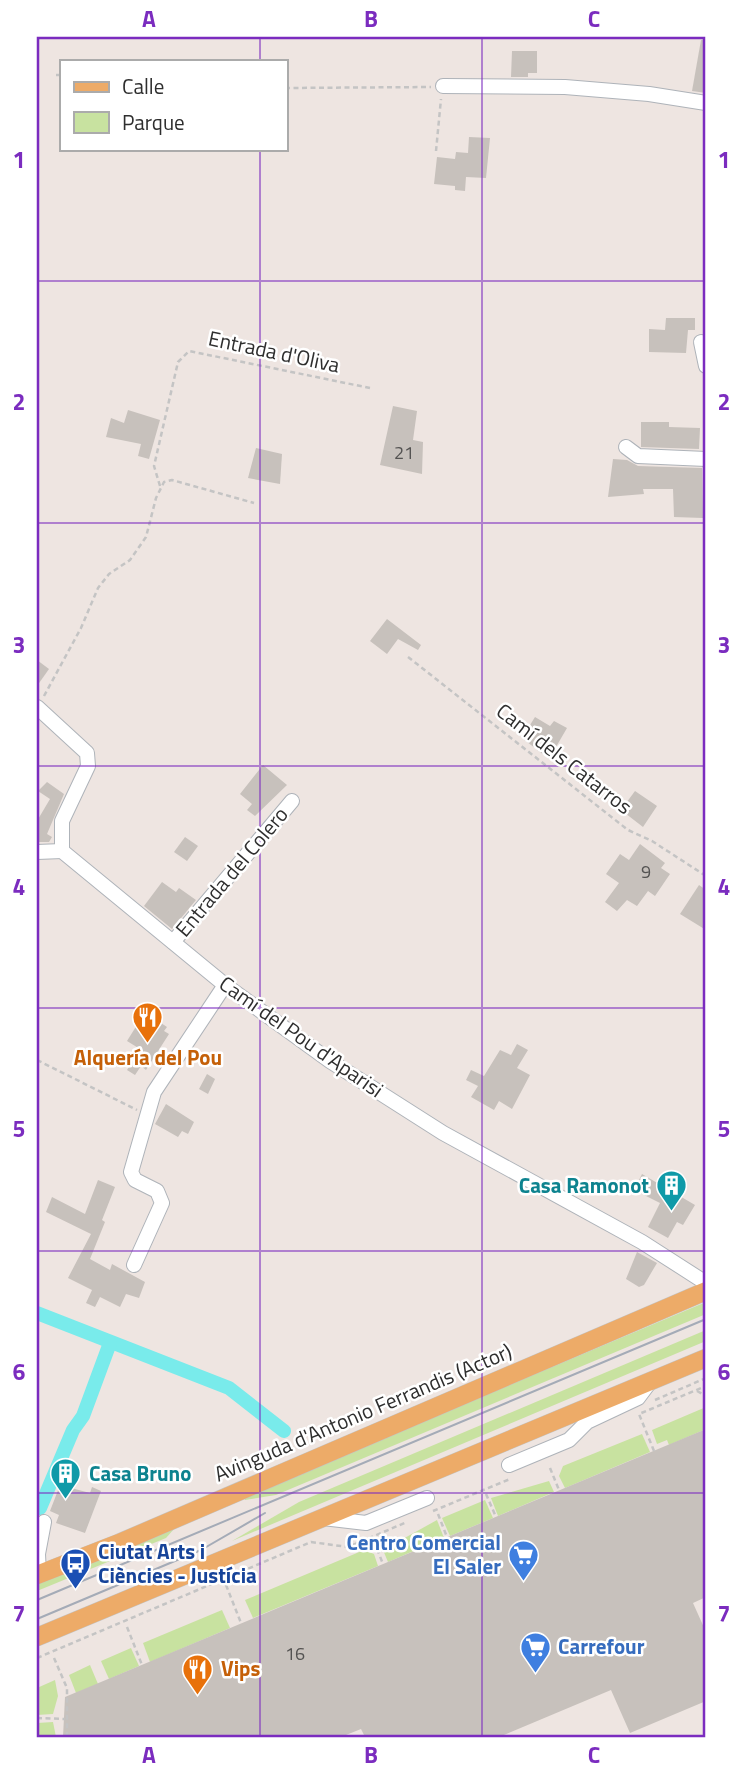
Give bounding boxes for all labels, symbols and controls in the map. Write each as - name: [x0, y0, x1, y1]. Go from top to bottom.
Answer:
- text: A: [142, 1, 156, 36]
- text: B: [364, 1, 378, 36]
- text: C: [588, 1, 600, 36]
- legend: [60, 60, 287, 150]
- text: Calle: [122, 70, 164, 102]
- text: Parque: [122, 106, 185, 138]
- text: 1: [13, 142, 25, 177]
- text: 1: [718, 142, 730, 177]
- street label: Entrada d'Oliva: [206, 321, 343, 381]
- text: 2: [13, 384, 25, 419]
- text: 2: [718, 384, 730, 419]
- house number: 21: [394, 439, 414, 466]
- text: 3: [13, 627, 25, 662]
- text: 3: [718, 627, 730, 662]
- street label: Camí dels Catarros: [490, 695, 639, 822]
- street label: Entrada del Colero: [167, 799, 295, 943]
- house number: 9: [641, 858, 651, 885]
- text: 4: [13, 869, 25, 904]
- text: 4: [718, 869, 730, 904]
- street label: Camí del Pou d'Aparisi: [213, 967, 390, 1105]
- restaurant icon: Alquería del Pou: [131, 1001, 165, 1045]
- place label: Alquería del Pou: [74, 1041, 222, 1073]
- text: 5: [13, 1111, 25, 1146]
- text: 5: [718, 1111, 730, 1146]
- place label: Casa Ramonot: [519, 1169, 649, 1201]
- building icon: Casa Ramonot: [655, 1169, 689, 1213]
- street label: Avinguda d'Antonio Ferrandis (Actor): [209, 1335, 516, 1489]
- text: 6: [13, 1354, 26, 1389]
- text: 6: [718, 1354, 731, 1389]
- building icon: Casa Bruno: [49, 1457, 83, 1501]
- place label: Casa Bruno: [89, 1457, 191, 1489]
- place label: Centro Comercial El Saler: [346, 1526, 501, 1582]
- place label: Ciutat Arts i Ciències - Justícia: [98, 1535, 257, 1591]
- supermarket icon: Centro Comercial El Saler: [507, 1538, 541, 1582]
- bus stop icon: Ciutat Arts i Ciències - Justícia: [58, 1547, 92, 1591]
- text: 7: [13, 1596, 25, 1631]
- text: 7: [718, 1596, 730, 1631]
- supermarket icon: Carrefour: [518, 1630, 552, 1674]
- place label: Carrefour: [558, 1630, 645, 1662]
- house number: 16: [285, 1640, 305, 1667]
- restaurant icon: Vips: [181, 1652, 215, 1696]
- place label: Vips: [221, 1652, 261, 1684]
- text: A: [142, 1737, 156, 1772]
- text: B: [364, 1737, 378, 1772]
- text: C: [588, 1737, 600, 1772]

